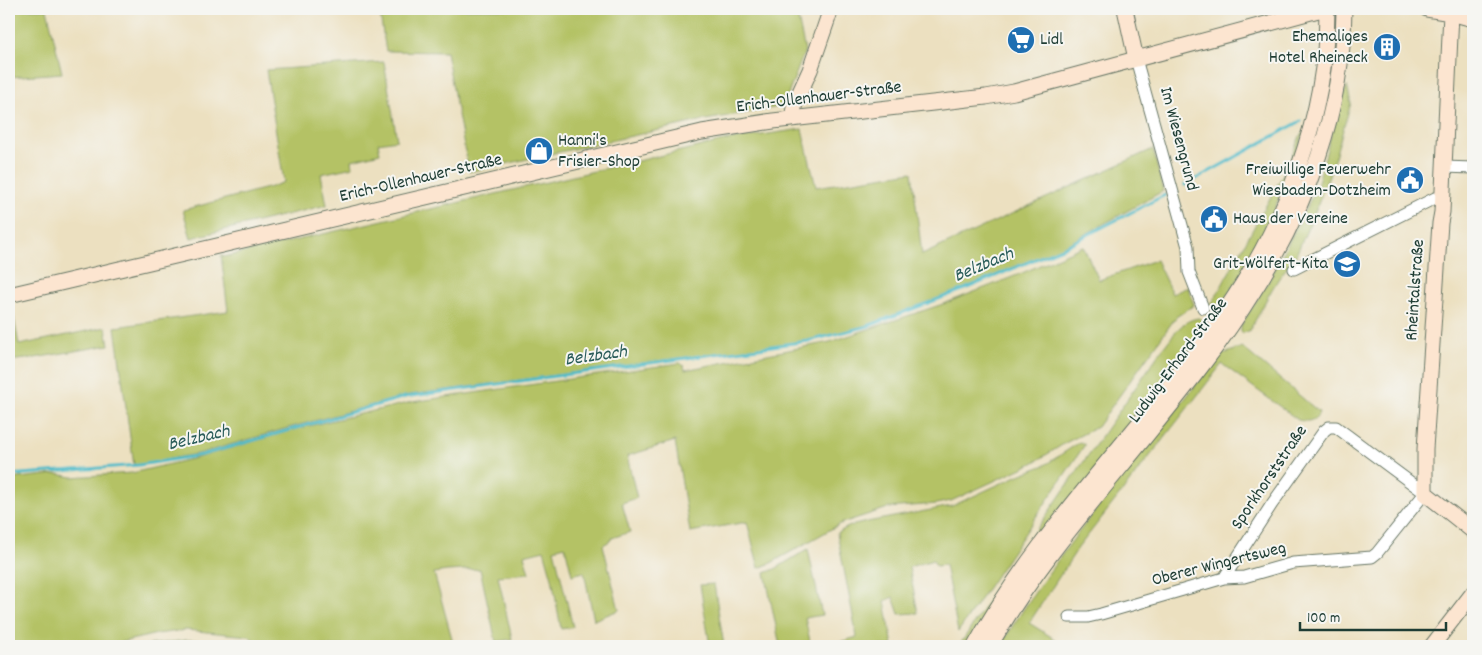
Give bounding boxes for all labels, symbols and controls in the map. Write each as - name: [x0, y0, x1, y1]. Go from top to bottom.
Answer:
- supermarket icon: Lidl: [1006, 25, 1036, 55]
- place label: Ehemaliges Hotel Rheineck: [1269, 25, 1368, 71]
- place label: Lidl: [1040, 28, 1064, 53]
- building icon: Ehemaliges Hotel Rheineck: [1372, 32, 1402, 62]
- street label: Erich-Ollenhauer-Straße: [735, 75, 903, 121]
- street label: Im Wiesengrund: [1152, 84, 1204, 194]
- place label: Hanni's Frisier-Shop: [558, 129, 640, 175]
- shop icon: Hanni's Frisier-Shop: [524, 136, 554, 166]
- street label: Erich-Ollenhauer-Straße: [337, 148, 505, 210]
- place label: Freiwillige Feuerwehr Wiesbaden-Dotzheim: [1246, 158, 1391, 204]
- public building icon: Freiwillige Feuerwehr Wiesbaden-Dotzheim: [1395, 165, 1425, 195]
- public building icon: Haus der Vereine: [1199, 204, 1229, 234]
- place label: Haus der Vereine: [1233, 207, 1348, 232]
- street label: Rheintalstraße: [1400, 238, 1432, 342]
- water label: Belzbach: [950, 241, 1019, 291]
- school or university icon: Grit-Wölfert-Kita: [1332, 249, 1362, 279]
- place label: Grit-Wölfert-Kita: [1213, 252, 1329, 277]
- street label: Ludwig-Erhard-Straße: [1123, 293, 1235, 429]
- water label: Belzbach: [563, 339, 630, 375]
- water label: Belzbach: [165, 419, 234, 459]
- street label: Sporkhorststraße: [1226, 421, 1314, 535]
- street label: Oberer Wingertsweg: [1149, 536, 1289, 594]
- scale bar: [1300, 600, 1446, 632]
- text: 100 m: [1307, 608, 1340, 630]

